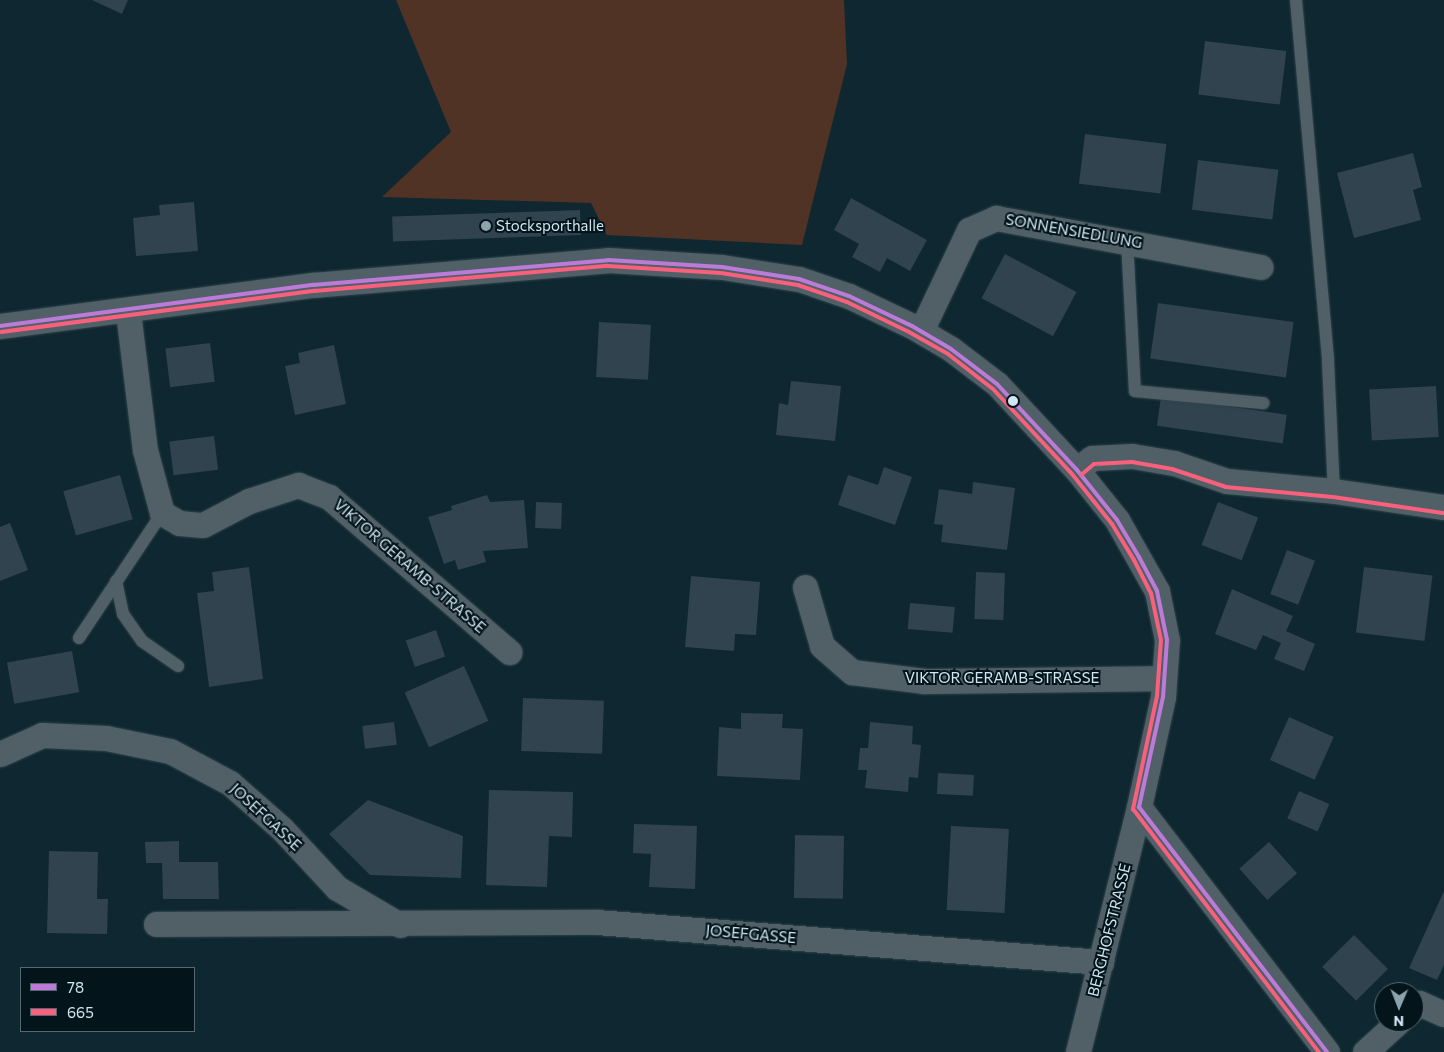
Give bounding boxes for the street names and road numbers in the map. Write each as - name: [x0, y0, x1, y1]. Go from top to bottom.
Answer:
- street label: SONNENSIEDLUNG: [1004, 210, 1144, 252]
- street label: VIKTOR GERAMB-STRASSE: [331, 495, 489, 637]
- street label: VIKTOR GERAMB-STRASSE: [905, 669, 1099, 687]
- street label: JOSEFGASSE: [227, 779, 305, 855]
- street label: BERGHOFSTRASSE: [1084, 862, 1134, 998]
- street label: JOSEFGASSE: [705, 921, 797, 947]

